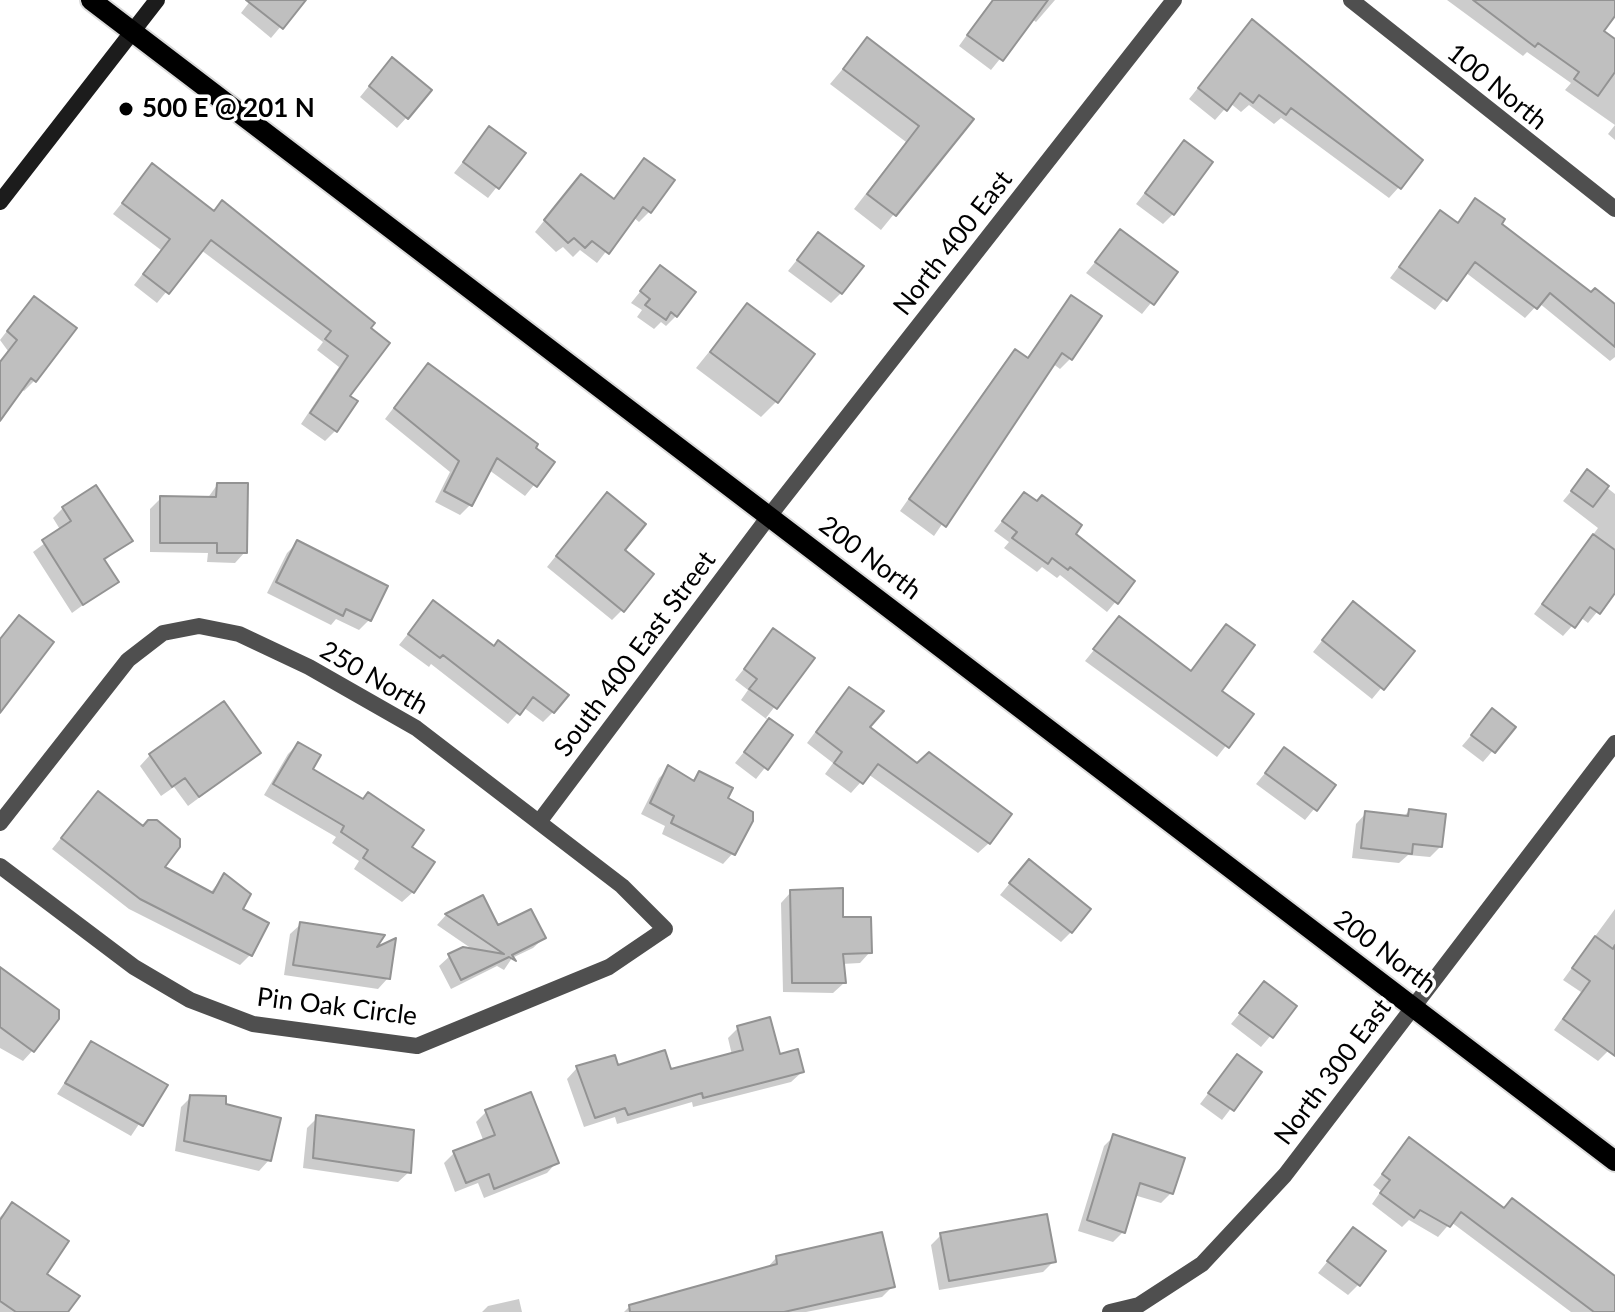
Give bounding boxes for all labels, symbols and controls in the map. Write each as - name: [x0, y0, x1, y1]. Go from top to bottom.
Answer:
- street label: 100 North: [1441, 37, 1553, 137]
- place label: 500 E @ 201 N: [142, 93, 315, 125]
- marker: 500 E @ 201 N: [117, 100, 135, 118]
- street label: North 400 East: [887, 165, 1019, 321]
- street label: 200 North: [813, 510, 927, 606]
- street label: South 400 East Street: [548, 545, 722, 763]
- street label: 250 North: [315, 635, 433, 721]
- street label: 200 North: [1328, 904, 1442, 1000]
- street label: Pin Oak Circle: [255, 982, 419, 1032]
- street label: North 300 East: [1268, 993, 1398, 1151]

